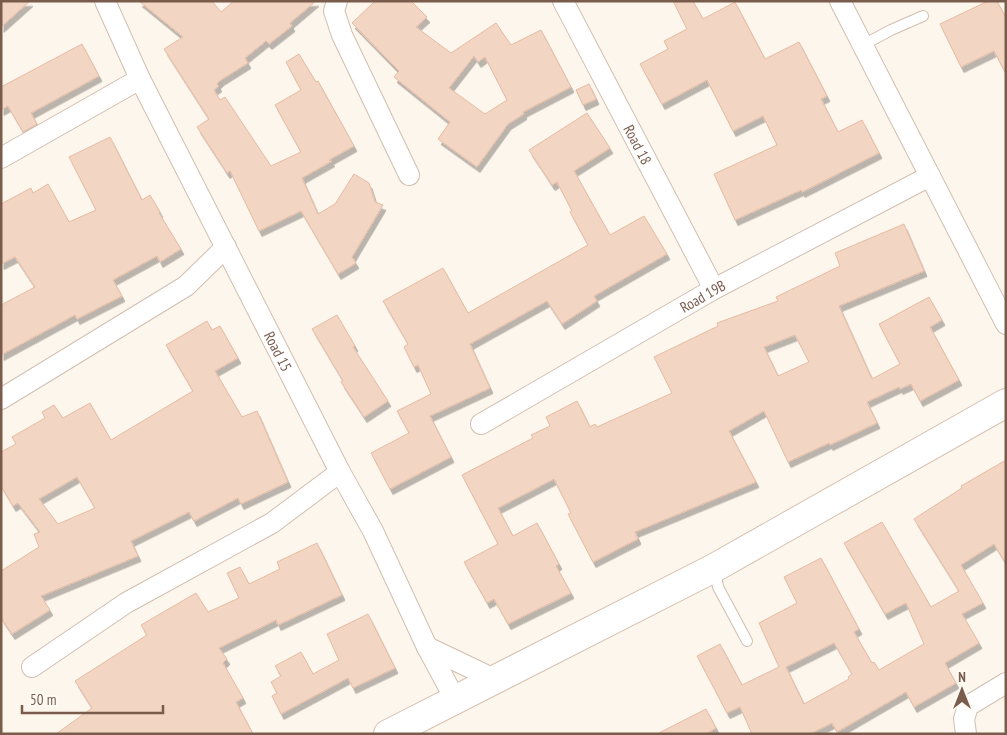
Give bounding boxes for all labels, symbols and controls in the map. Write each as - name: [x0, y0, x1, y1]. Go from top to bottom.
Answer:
- street label: Road 18: [620, 121, 656, 168]
- street label: Road 19B: [676, 275, 729, 316]
- street label: Road 15: [260, 328, 297, 374]
- north arrow: [937, 665, 987, 715]
- text: N: [958, 668, 966, 686]
- scale bar: [22, 682, 164, 714]
- text: 50 m: [30, 690, 56, 709]

